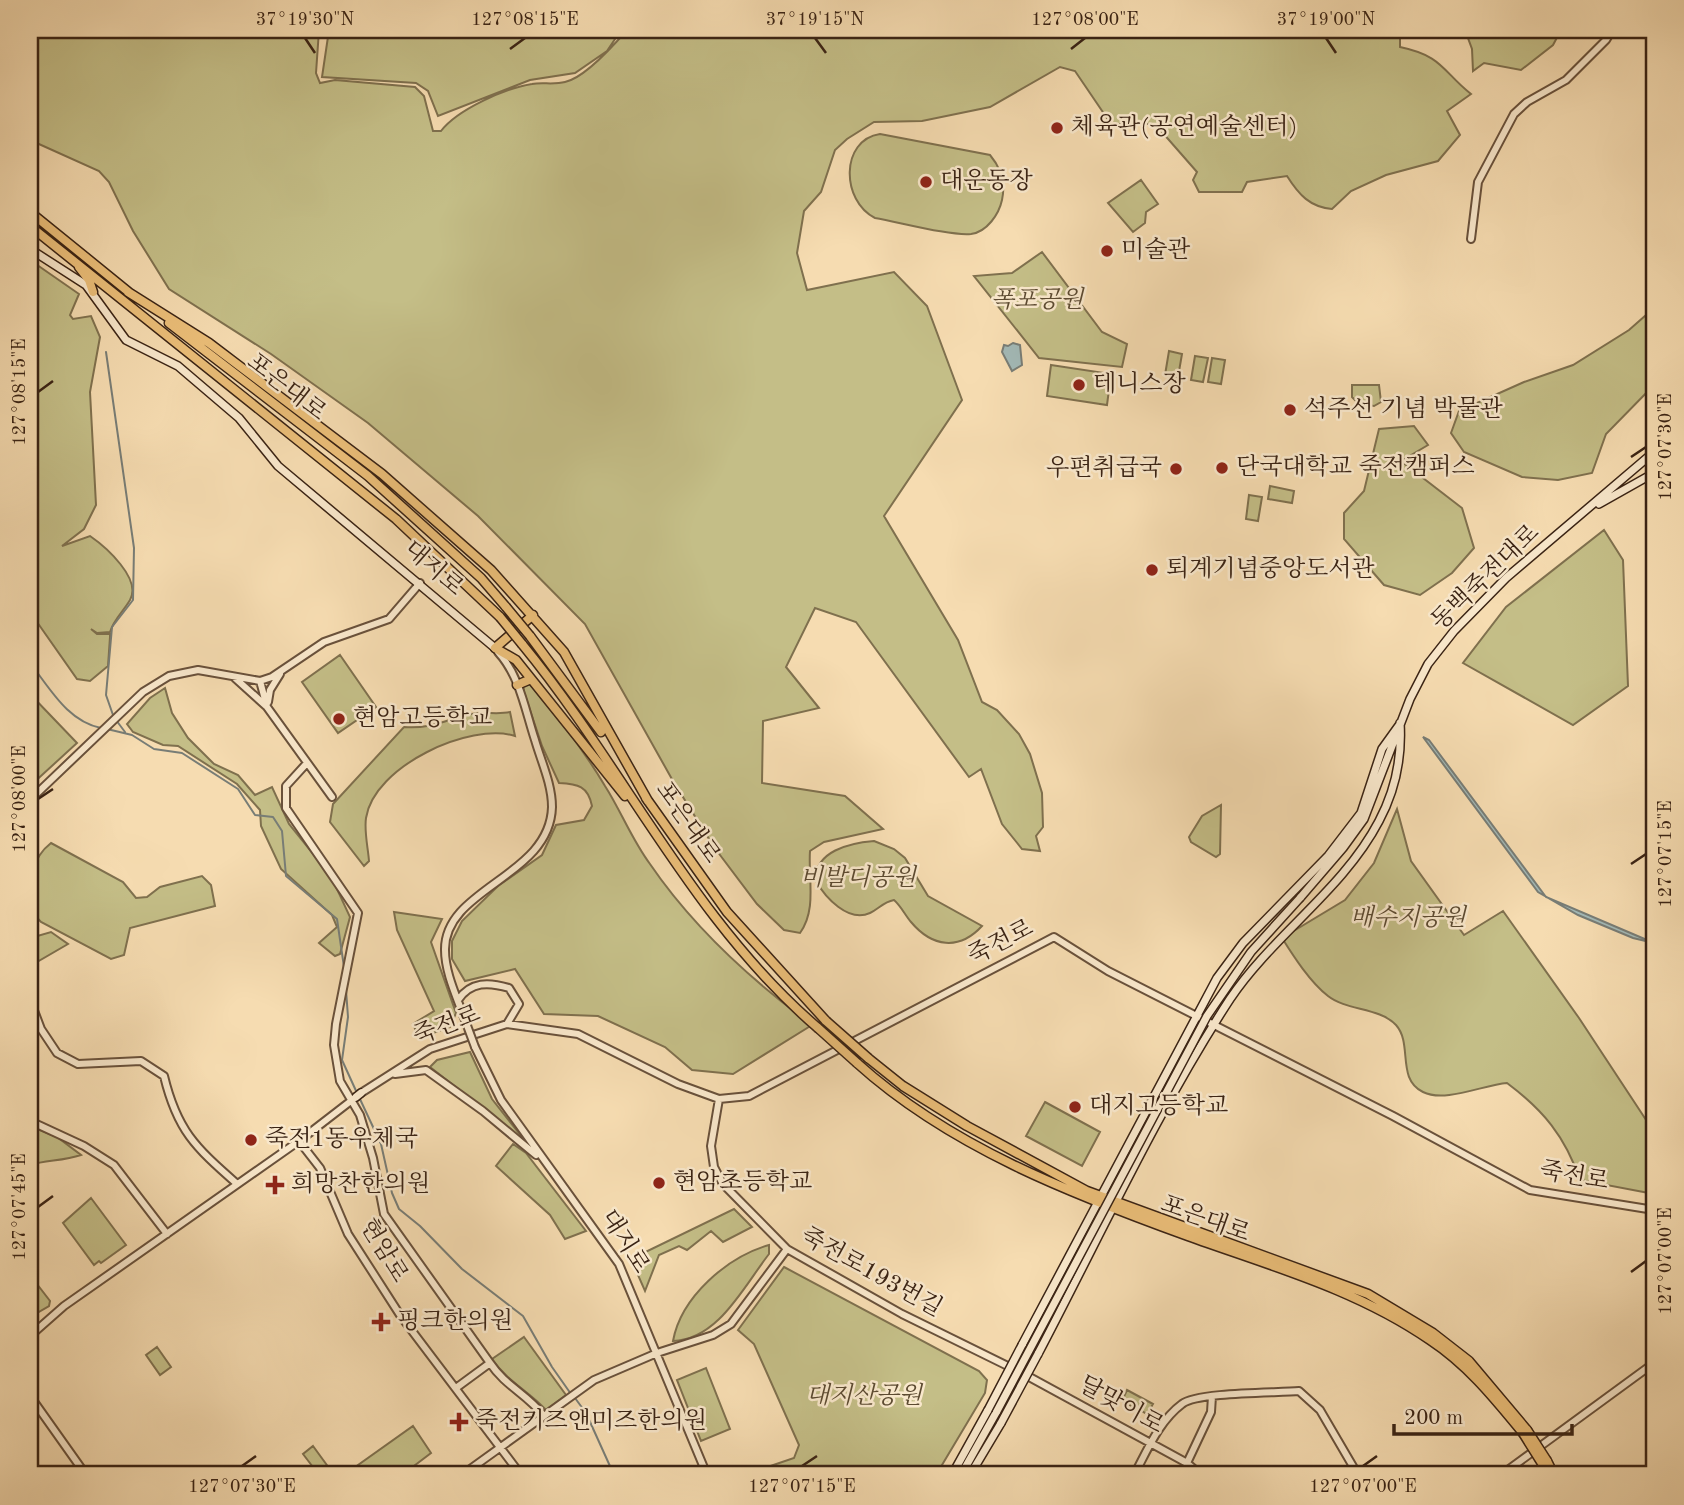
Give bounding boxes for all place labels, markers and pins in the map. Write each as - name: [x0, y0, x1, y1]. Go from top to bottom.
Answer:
- place label: 체육관(공연예술센터): [1071, 113, 1297, 140]
- marker: 체육관(공연예술센터): [1049, 120, 1065, 136]
- place label: 대운동장: [940, 168, 1034, 194]
- marker: 대운동장: [918, 174, 934, 190]
- place label: 미술관: [1121, 236, 1191, 263]
- marker: 미술관: [1099, 243, 1115, 259]
- place label: 테니스장: [1093, 371, 1187, 397]
- marker: 테니스장: [1071, 377, 1087, 393]
- place label: 석주선 기념 박물관: [1304, 396, 1503, 422]
- marker: 석주선 기념 박물관: [1282, 402, 1298, 418]
- place label: 단국대학교 죽전캠퍼스: [1236, 454, 1475, 480]
- place label: 우편취급국: [1046, 455, 1162, 481]
- marker: 단국대학교 죽전캠퍼스: [1214, 460, 1230, 476]
- marker: 우편취급국: [1168, 461, 1184, 477]
- place label: 퇴계기념중앙도서관: [1166, 556, 1375, 582]
- marker: 퇴계기념중앙도서관: [1144, 562, 1160, 578]
- place label: 현암고등학교: [353, 705, 492, 731]
- marker: 현암고등학교: [331, 711, 347, 727]
- place label: 대지고등학교: [1089, 1093, 1228, 1119]
- marker: 대지고등학교: [1067, 1099, 1083, 1115]
- place label: 죽전1동우체국: [265, 1126, 418, 1152]
- marker: 죽전1동우체국: [243, 1132, 259, 1148]
- place label: 현암초등학교: [673, 1169, 812, 1195]
- place label: 희망찬한의원: [291, 1171, 430, 1197]
- marker: 희망찬한의원: [265, 1175, 285, 1195]
- marker: 현암초등학교: [651, 1175, 667, 1191]
- place label: 핑크한의원: [397, 1308, 513, 1334]
- marker: 핑크한의원: [371, 1312, 391, 1332]
- place label: 죽전키즈앤미즈한의원: [475, 1408, 707, 1434]
- marker: 죽전키즈앤미즈한의원: [449, 1412, 469, 1432]

